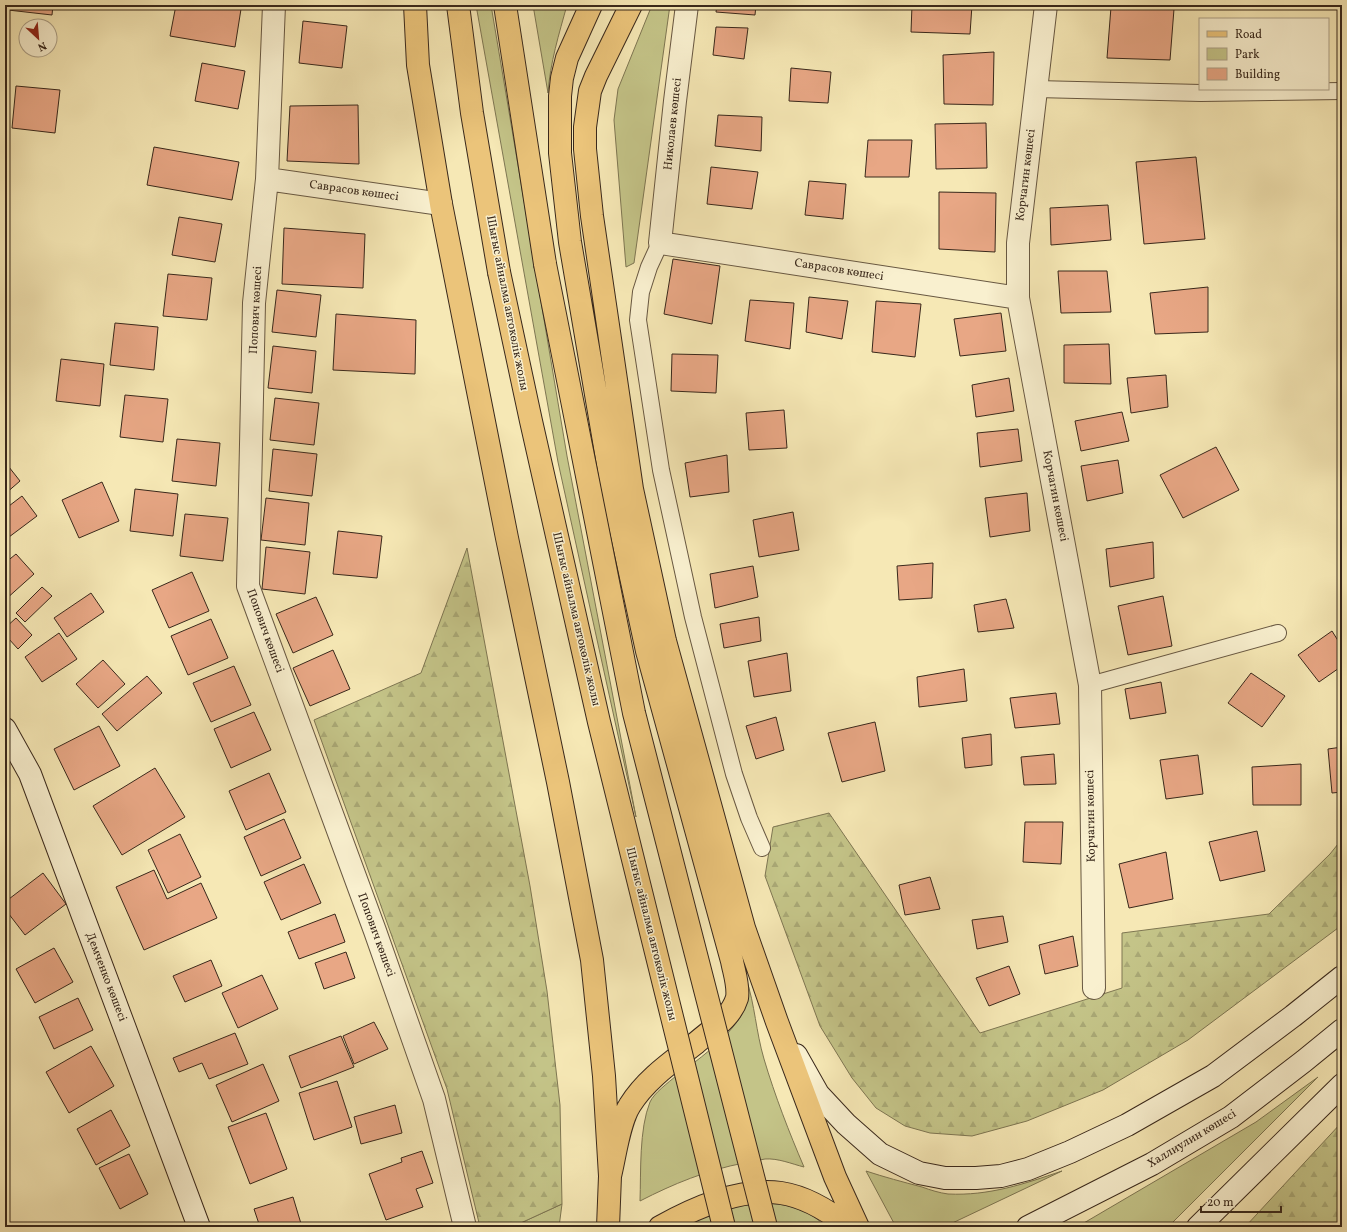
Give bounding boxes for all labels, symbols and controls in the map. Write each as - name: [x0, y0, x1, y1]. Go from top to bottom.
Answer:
- north arrow: [18, 18, 58, 58]
- legend: [1199, 18, 1329, 90]
- text: Road: [1235, 27, 1262, 43]
- text: N: [35, 37, 49, 54]
- text: Park: [1235, 47, 1260, 63]
- text: Building: [1235, 67, 1280, 83]
- street label: Николаев көшесі: [660, 77, 686, 171]
- street label: Корчагин көшесі: [1012, 128, 1040, 222]
- street label: Саврасов көшесі: [308, 177, 400, 205]
- street label: Шығыс айналма автокөлік жолы: [482, 214, 532, 392]
- street label: Саврасов көшесі: [793, 255, 885, 285]
- street label: Попович көшесі: [246, 265, 266, 354]
- street label: Корчагин көшесі: [1038, 449, 1072, 543]
- street label: Шығыс айналма автокөлік жолы: [548, 530, 604, 708]
- street label: Попович көшесі: [242, 587, 288, 676]
- street label: Корчагин көшесі: [1082, 769, 1100, 863]
- street label: Шығыс айналма автокөлік жолы: [622, 846, 680, 1023]
- street label: Попович көшесі: [353, 891, 399, 980]
- street label: Демченко көшесі: [82, 930, 130, 1024]
- street label: Халлиулин көшесі: [1144, 1106, 1240, 1172]
- scale bar: [1201, 1188, 1281, 1214]
- text: 20 m: [1207, 1195, 1234, 1211]

